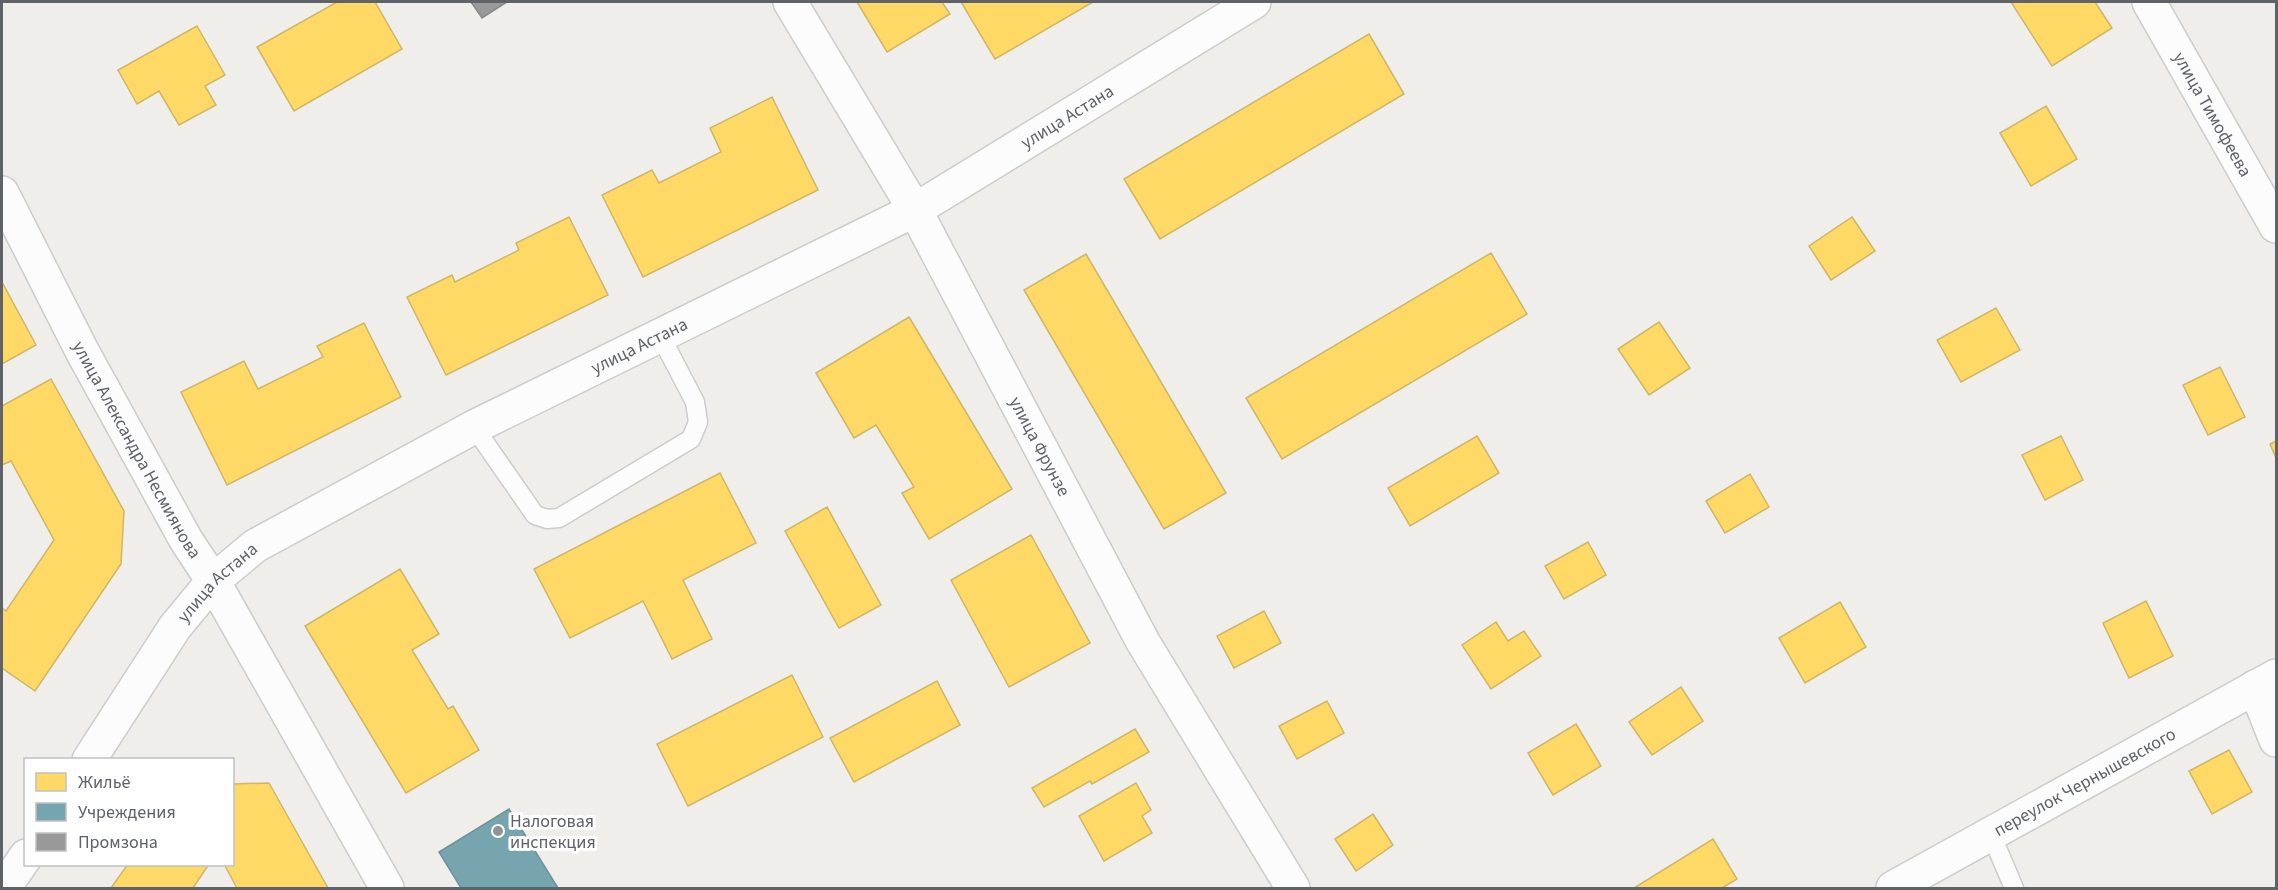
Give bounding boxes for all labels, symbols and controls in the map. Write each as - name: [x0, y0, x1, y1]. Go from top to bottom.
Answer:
- street label: улица Тимофеева: [2167, 47, 2258, 182]
- street label: улица Астана: [1016, 79, 1119, 155]
- street label: улица Астана: [587, 312, 692, 381]
- street label: улица Александра Несмиянова: [66, 337, 207, 564]
- street label: улица Фрунзе: [1003, 392, 1076, 501]
- street label: улица Астана: [172, 537, 263, 628]
- street label: переулок Чернышевского: [1989, 722, 2180, 843]
- legend: [24, 758, 234, 866]
- text: Жильё: [78, 770, 131, 795]
- text: Учреждения: [78, 800, 176, 825]
- place label: Налоговая инспекция: [510, 809, 596, 855]
- marker: Налоговая инспекция: [491, 824, 505, 838]
- text: Промзона: [78, 830, 158, 855]

